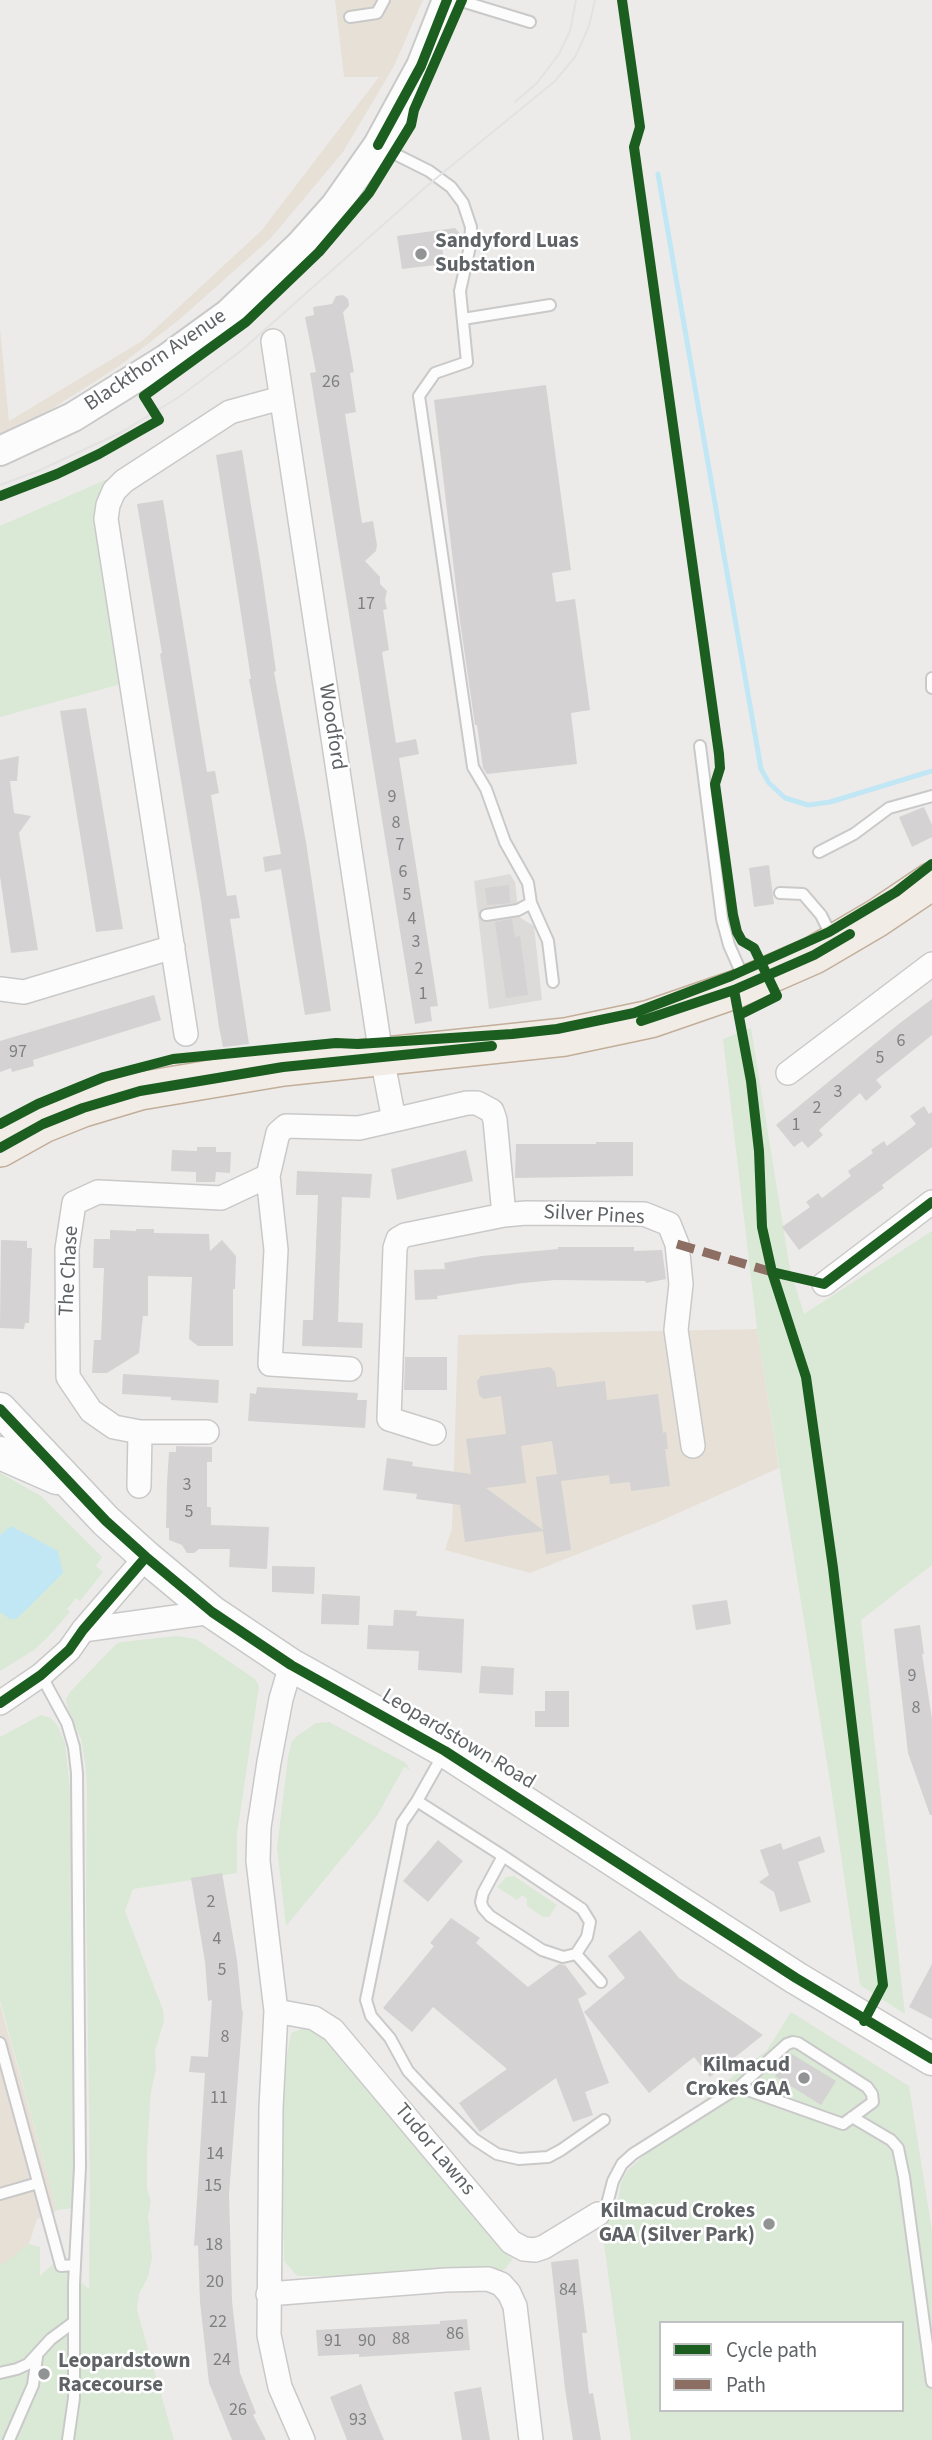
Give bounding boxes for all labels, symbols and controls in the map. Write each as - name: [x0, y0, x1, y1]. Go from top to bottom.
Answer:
- place label: Sandyford Luas Substation: [435, 229, 579, 279]
- marker: Sandyford Luas Substation: [413, 246, 429, 262]
- street label: Blackthorn Avenue: [80, 304, 232, 418]
- house number: 26: [322, 372, 340, 394]
- house number: 17: [357, 594, 375, 616]
- street label: Woodford: [312, 682, 350, 772]
- house number: 9: [388, 787, 396, 809]
- house number: 8: [392, 813, 400, 835]
- house number: 7: [396, 835, 404, 857]
- house number: 6: [399, 862, 407, 884]
- house number: 5: [403, 885, 411, 907]
- house number: 4: [408, 909, 416, 931]
- house number: 3: [412, 932, 420, 954]
- house number: 2: [415, 959, 423, 981]
- house number: 1: [419, 984, 427, 1006]
- house number: 6: [897, 1031, 905, 1053]
- house number: 97: [9, 1042, 27, 1064]
- house number: 5: [876, 1048, 884, 1070]
- house number: 3: [834, 1082, 842, 1104]
- house number: 2: [813, 1098, 821, 1120]
- house number: 1: [792, 1115, 800, 1137]
- street label: Silver Pines: [543, 1201, 645, 1231]
- street label: The Chase: [55, 1225, 85, 1317]
- house number: 3: [183, 1475, 191, 1497]
- house number: 5: [185, 1502, 193, 1524]
- house number: 9: [908, 1666, 916, 1688]
- street label: Leopardstown Road: [377, 1684, 539, 1796]
- house number: 8: [912, 1698, 920, 1720]
- house number: 2: [207, 1892, 215, 1914]
- house number: 4: [213, 1929, 221, 1951]
- house number: 5: [218, 1960, 226, 1982]
- house number: 8: [221, 2027, 229, 2049]
- place label: Kilmacud Crokes GAA: [685, 2053, 790, 2103]
- marker: Kilmacud Crokes GAA: [796, 2070, 812, 2086]
- house number: 11: [210, 2088, 228, 2110]
- street label: Tudor Lawns: [388, 2099, 480, 2201]
- house number: 14: [206, 2144, 224, 2166]
- house number: 15: [204, 2176, 222, 2198]
- place label: Kilmacud Crokes GAA (Silver Park): [599, 2199, 755, 2249]
- marker: Kilmacud Crokes GAA (Silver Park): [761, 2216, 777, 2232]
- house number: 18: [205, 2235, 223, 2257]
- house number: 20: [206, 2272, 224, 2294]
- house number: 84: [559, 2280, 577, 2302]
- house number: 22: [209, 2312, 227, 2334]
- legend: [659, 2321, 904, 2412]
- house number: 86: [446, 2324, 464, 2346]
- house number: 88: [392, 2329, 410, 2351]
- house number: 91: [324, 2331, 342, 2353]
- house number: 90: [358, 2331, 376, 2353]
- text: Cycle path: [726, 2335, 817, 2365]
- place label: Leopardstown Racecourse: [58, 2349, 190, 2399]
- house number: 24: [213, 2350, 231, 2372]
- marker: Leopardstown Racecourse: [36, 2366, 52, 2382]
- text: Path: [726, 2370, 766, 2400]
- house number: 26: [229, 2400, 247, 2422]
- house number: 93: [349, 2410, 367, 2432]

